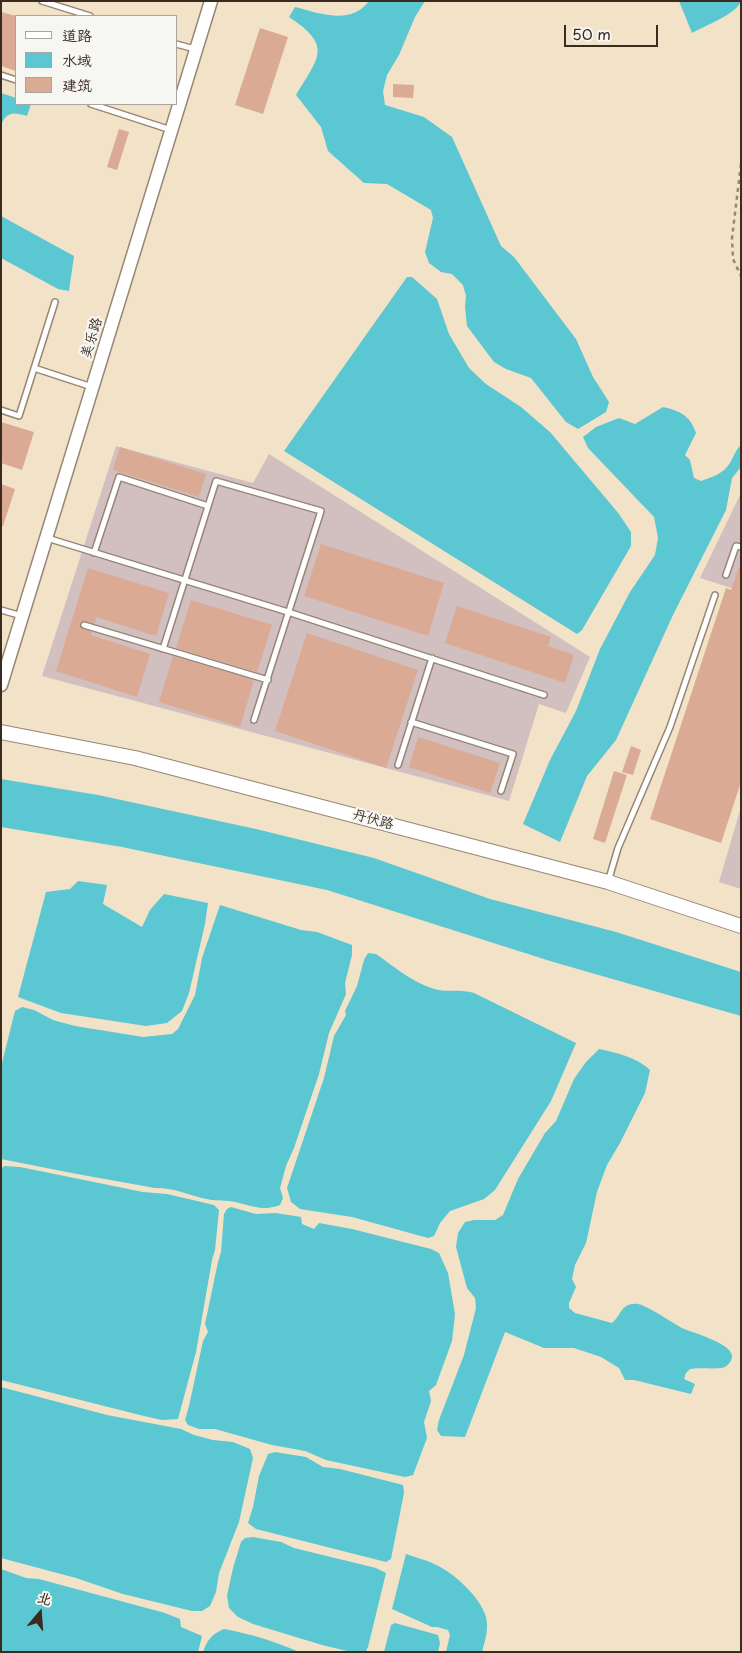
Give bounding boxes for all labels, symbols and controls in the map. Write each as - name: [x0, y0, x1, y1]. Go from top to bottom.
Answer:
- legend: [15, 15, 178, 105]
- scale bar: [567, 15, 661, 47]
- text: 50 m: [572, 22, 611, 45]
- text: 道路: [62, 23, 92, 46]
- text: 水域: [62, 48, 92, 71]
- text: 建筑: [62, 73, 92, 96]
- street label: 美乐路: [78, 315, 106, 361]
- street label: 丹伏路: [351, 806, 395, 834]
- text: 北: [35, 1586, 55, 1610]
- north arrow: [15, 1588, 65, 1638]

